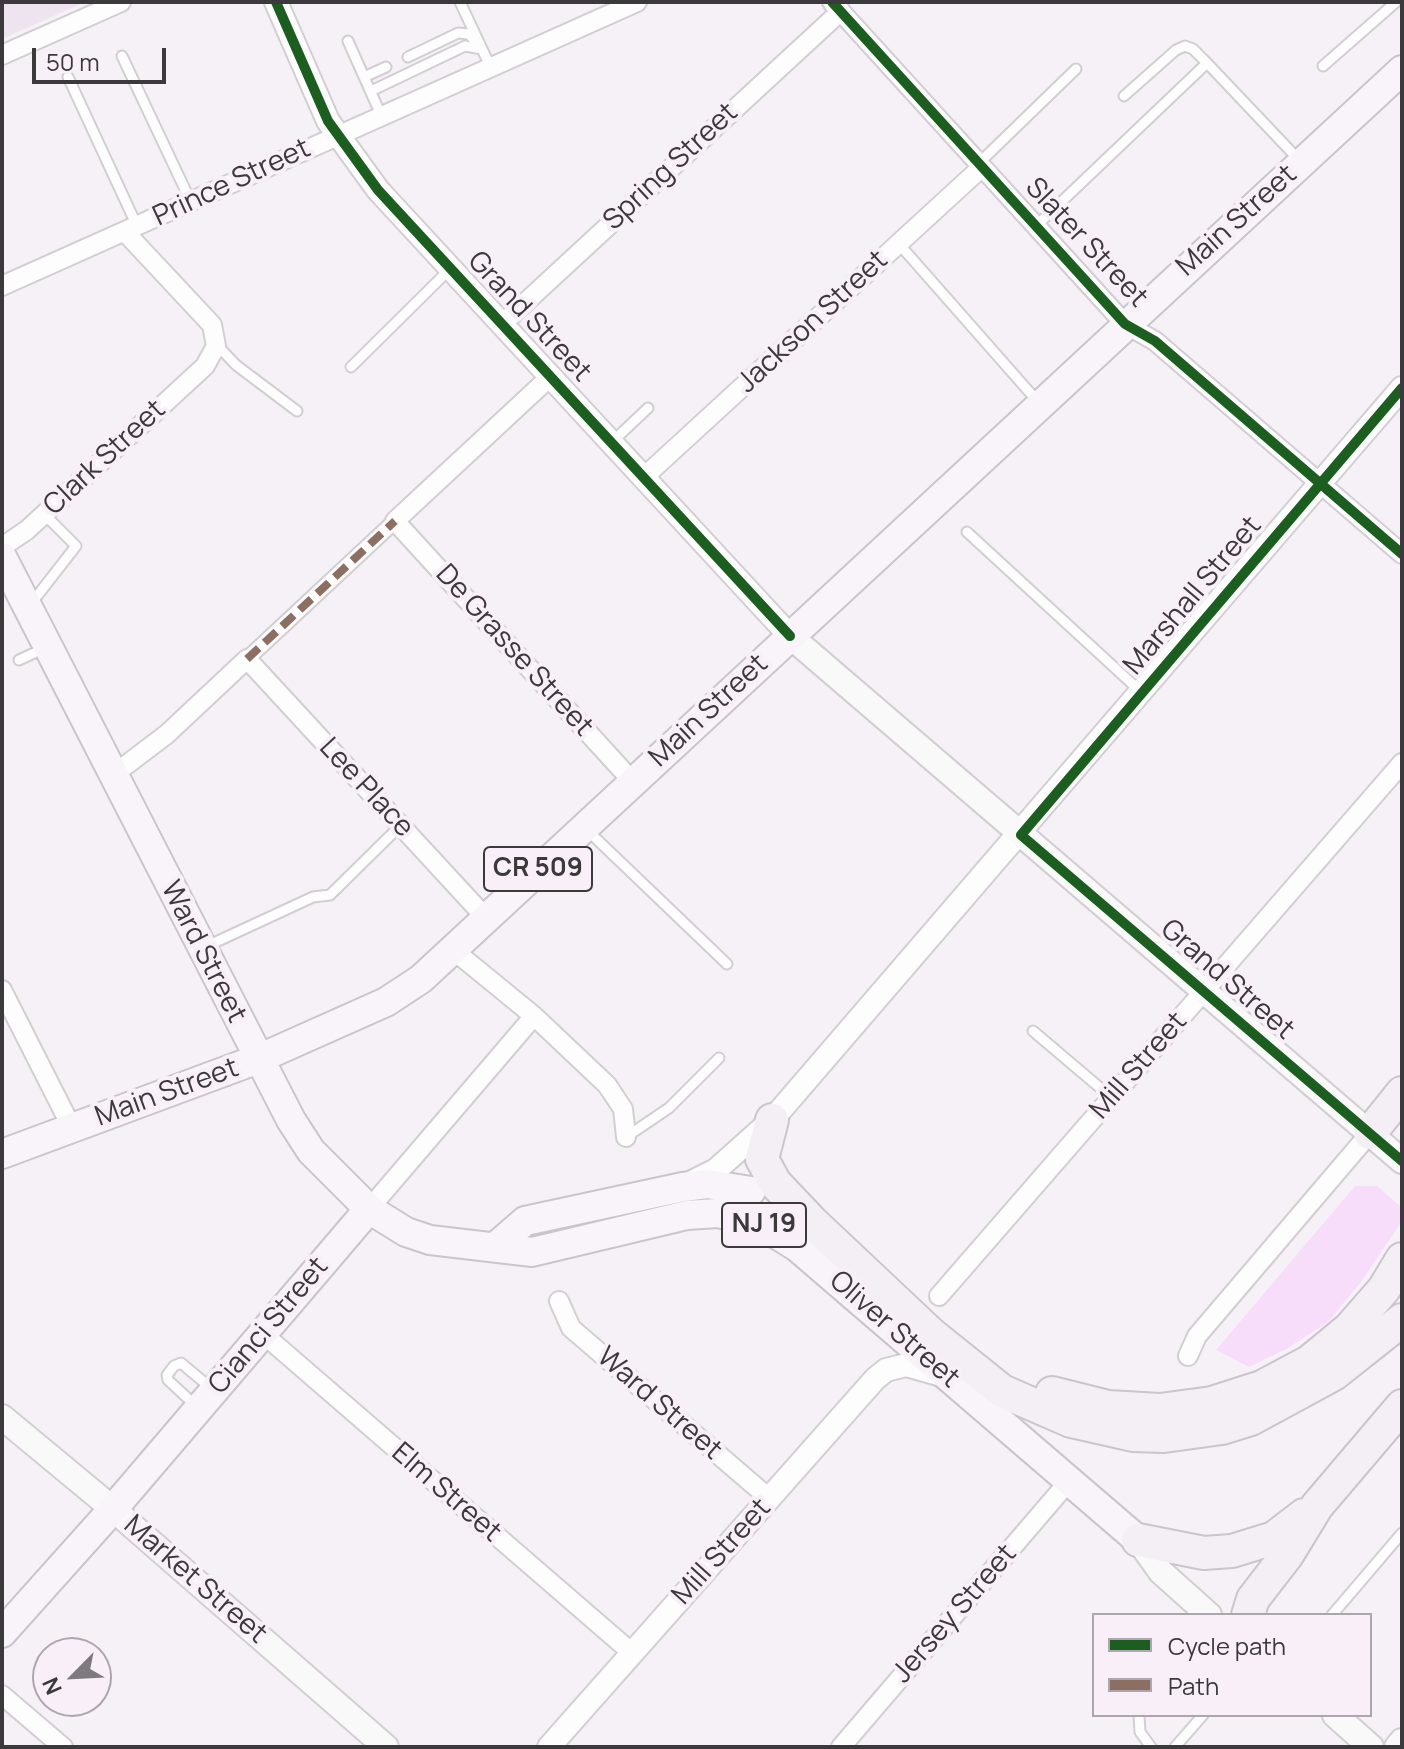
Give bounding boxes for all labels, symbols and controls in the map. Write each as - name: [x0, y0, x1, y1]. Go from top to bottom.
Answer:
- scale bar: [36, 32, 170, 82]
- text: 50 m: [46, 45, 100, 78]
- street label: Spring Street: [597, 96, 745, 238]
- street label: Prince Street: [148, 132, 316, 234]
- street label: Main Street: [1170, 158, 1304, 284]
- street label: Slater Street: [1018, 171, 1154, 315]
- street label: Jackson Street: [731, 244, 895, 400]
- street label: Grand Street: [460, 245, 598, 389]
- street label: Clark Street: [37, 393, 173, 523]
- street label: Marshall Street: [1117, 510, 1269, 682]
- street label: De Grasse Street: [428, 558, 600, 744]
- street label: Main Street: [643, 648, 775, 774]
- street label: Lee Place: [312, 732, 420, 844]
- road number: CR 509: [484, 847, 592, 891]
- street label: Ward Street: [153, 875, 253, 1029]
- street label: Grand Street: [1153, 913, 1301, 1047]
- street label: Mill Street: [1083, 1006, 1195, 1126]
- street label: Main Street: [91, 1052, 243, 1134]
- road number: NJ 19: [722, 1203, 806, 1247]
- street label: Cianci Street: [202, 1251, 336, 1401]
- street label: Oliver Street: [822, 1264, 966, 1396]
- street label: Ward Street: [590, 1341, 728, 1467]
- street label: Elm Street: [384, 1436, 508, 1550]
- street label: Mill Street: [666, 1492, 778, 1612]
- street label: Market Street: [117, 1509, 273, 1651]
- street label: Jersey Street: [886, 1538, 1024, 1690]
- legend: [1092, 1613, 1372, 1717]
- text: Cycle path: [1168, 1629, 1286, 1662]
- north arrow: [32, 1637, 112, 1717]
- text: Path: [1168, 1669, 1219, 1702]
- text: N: [35, 1673, 69, 1699]

